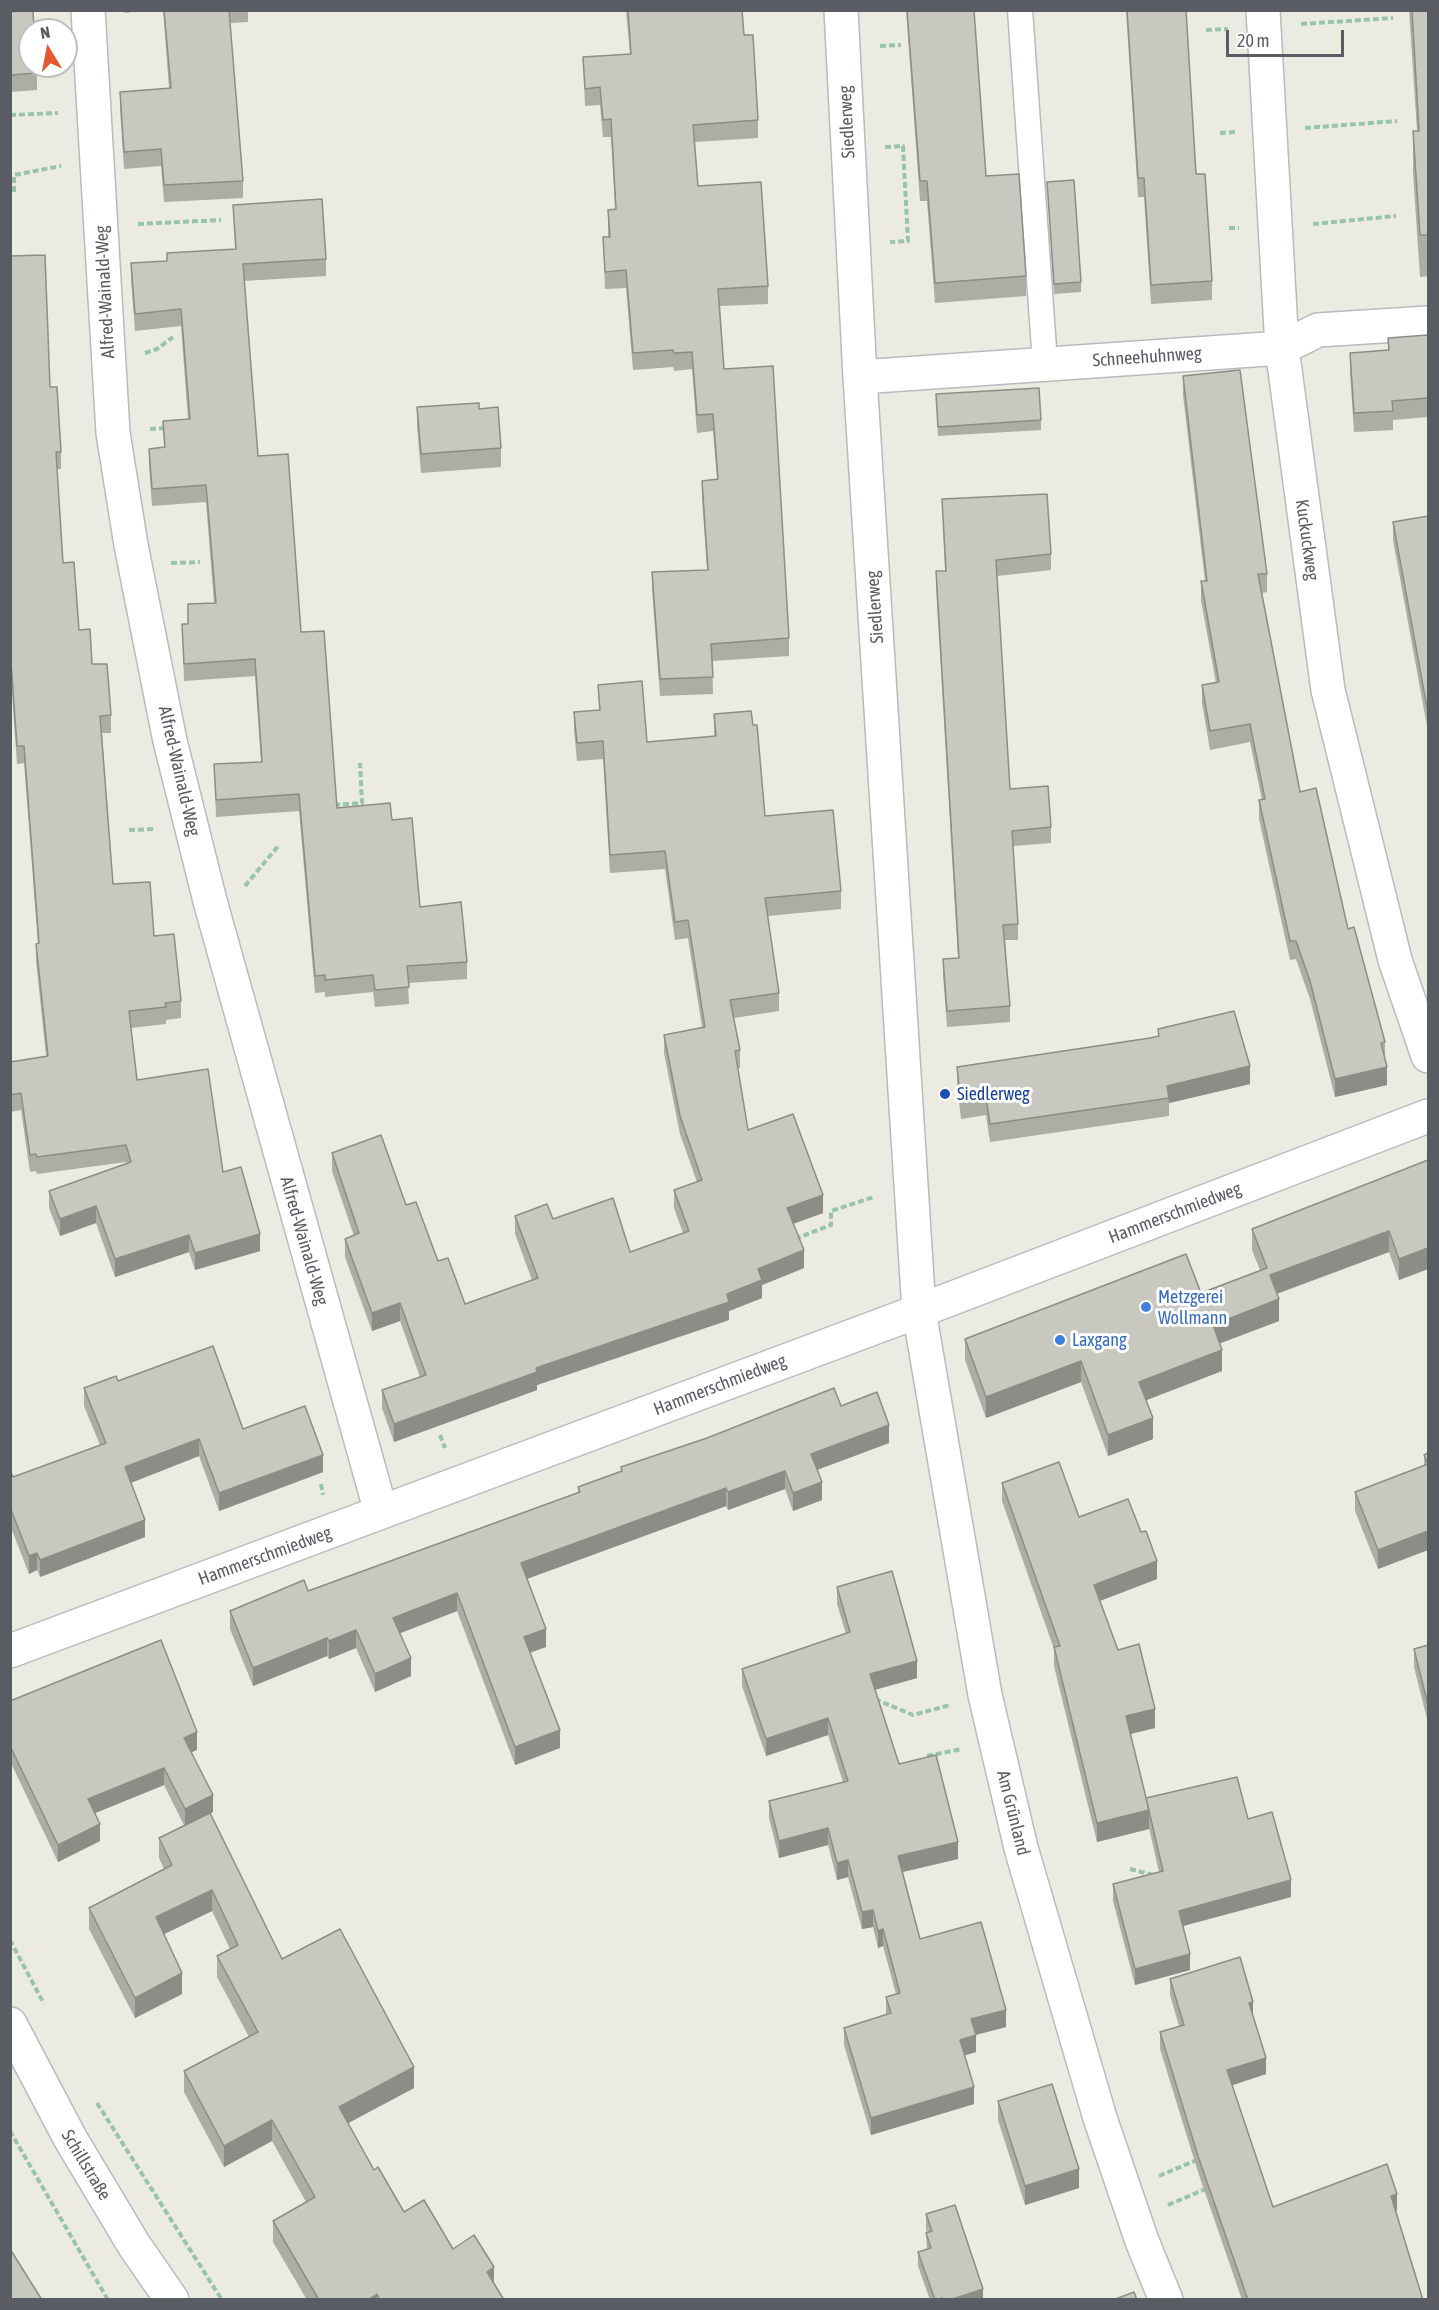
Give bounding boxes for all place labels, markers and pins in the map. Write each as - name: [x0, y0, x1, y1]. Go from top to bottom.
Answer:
- place label: Siedlerweg: [957, 1083, 1030, 1105]
- marker: Siedlerweg: [938, 1087, 952, 1101]
- place label: Metzgerei Wollmann: [1158, 1286, 1227, 1328]
- marker: Metzgerei Wollmann: [1139, 1300, 1153, 1314]
- place label: Laxgang: [1072, 1329, 1127, 1351]
- marker: Laxgang: [1053, 1333, 1067, 1347]

